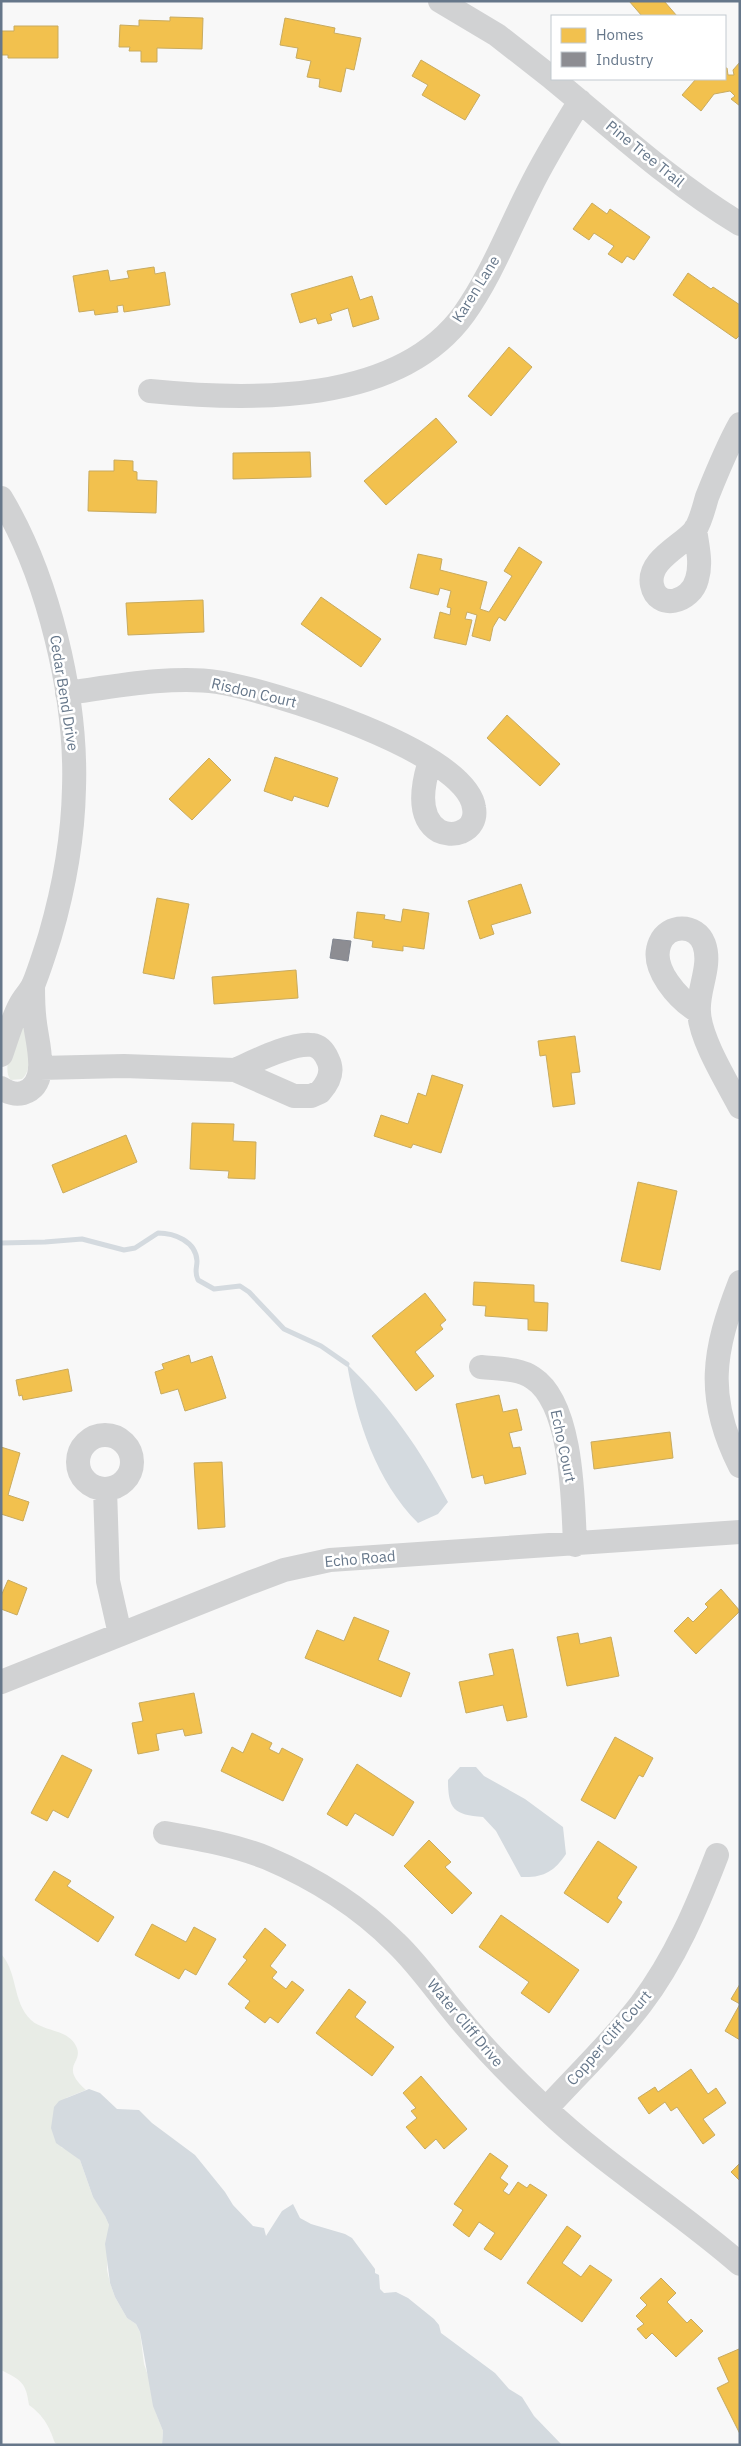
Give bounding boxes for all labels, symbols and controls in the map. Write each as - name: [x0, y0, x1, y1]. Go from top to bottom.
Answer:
- legend: [551, 15, 726, 80]
- text: Homes: [596, 25, 644, 44]
- text: Industry: [596, 50, 654, 69]
- street label: Pine Tree Trail: [602, 116, 688, 191]
- street label: Karen Lane: [448, 252, 504, 326]
- street label: Cedar Bend Drive: [46, 634, 83, 752]
- street label: Risdon Court: [210, 673, 299, 712]
- street label: Echo Court: [547, 1408, 580, 1484]
- street label: Echo Road: [324, 1546, 396, 1571]
- street label: Water Cliff Drive: [423, 1975, 508, 2071]
- street label: Copper Cliff Court: [562, 1986, 655, 2089]

